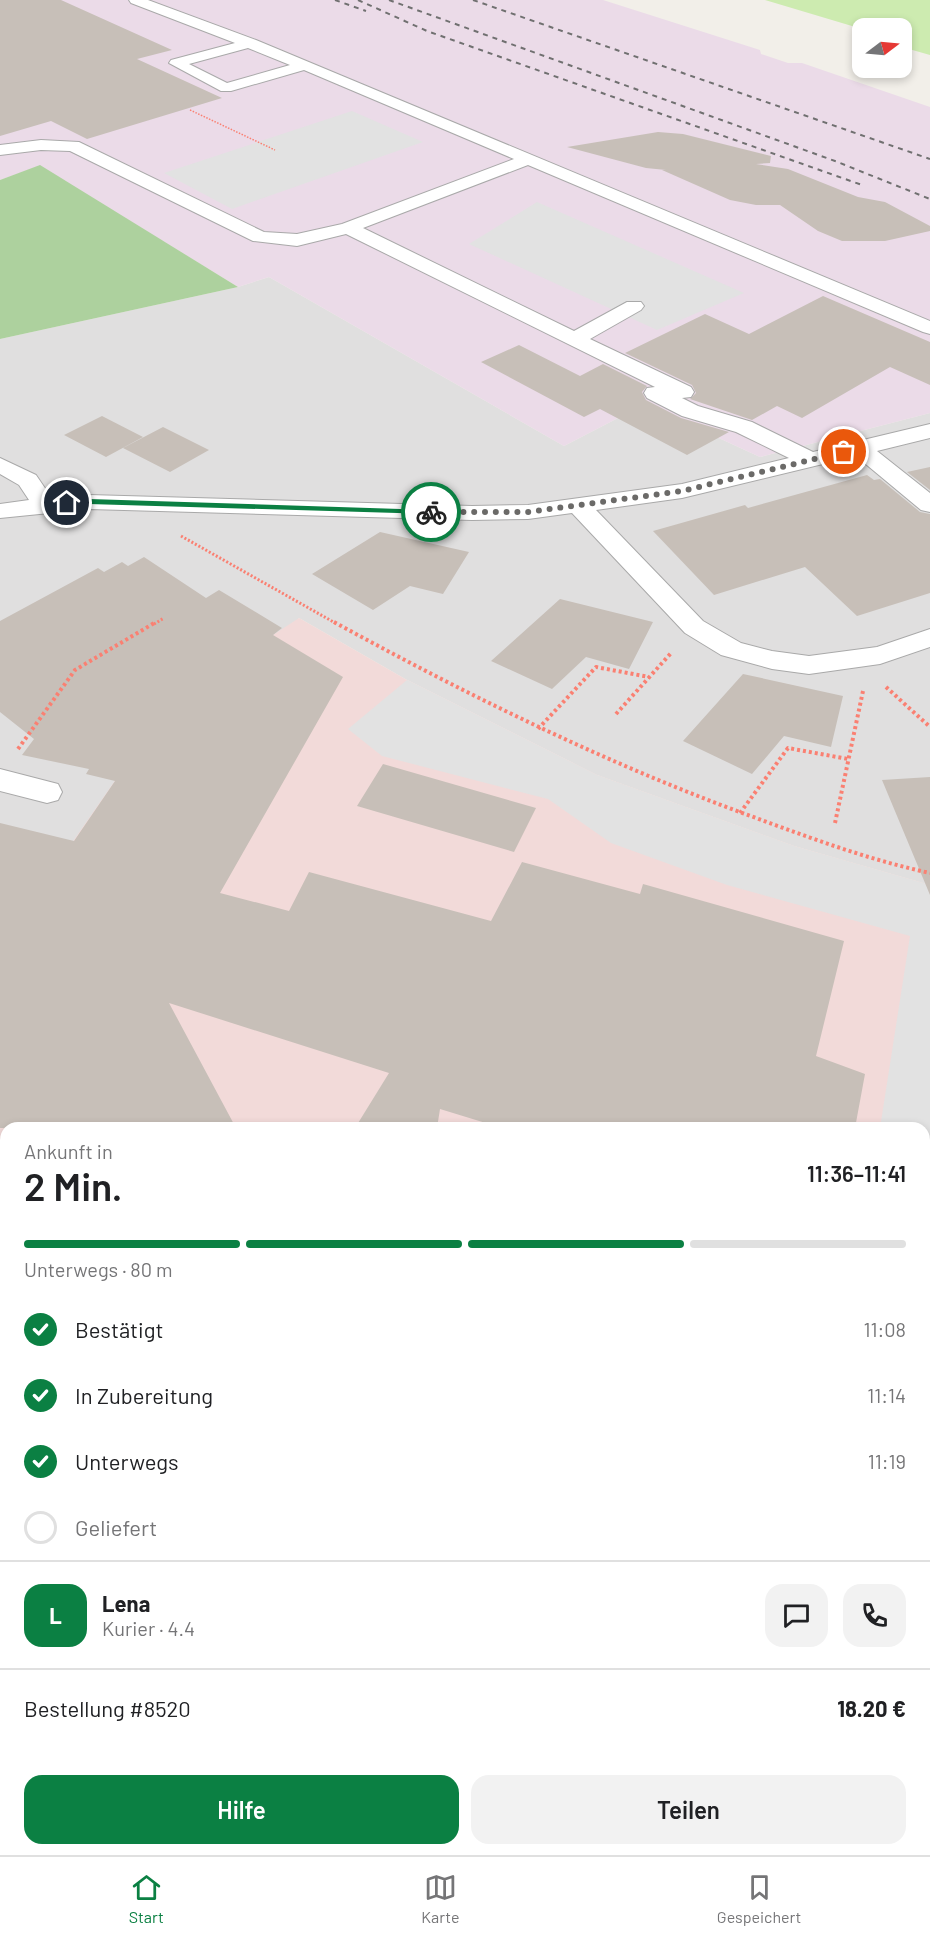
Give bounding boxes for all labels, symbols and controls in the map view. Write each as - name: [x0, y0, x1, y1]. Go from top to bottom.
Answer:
- north arrow: [852, 18, 912, 78]
- map controls: [852, 18, 912, 78]
- pin: [818, 426, 869, 477]
- icon: bag: [827, 435, 860, 468]
- pin: [41, 477, 92, 528]
- courier: [401, 482, 461, 542]
- icon: home: [50, 486, 83, 519]
- icon: bike: [415, 496, 448, 529]
- text: Ankunft in: [24, 1139, 113, 1163]
- text: 11:36–11:41: [807, 1160, 906, 1186]
- text: 2 Min.: [24, 1162, 122, 1209]
- text: Unterwegs · 80 m: [24, 1257, 173, 1281]
- icon: check: [24, 1313, 57, 1346]
- text: Bestätigt: [75, 1316, 164, 1342]
- text: 11:08: [863, 1317, 906, 1341]
- icon: check: [24, 1379, 57, 1412]
- text: In Zubereitung: [75, 1382, 213, 1408]
- text: 11:14: [867, 1383, 906, 1407]
- icon: check: [24, 1445, 57, 1478]
- text: Unterwegs: [75, 1448, 179, 1474]
- text: 11:19: [868, 1449, 906, 1473]
- text: Geliefert: [75, 1514, 157, 1540]
- button: chat: [765, 1584, 828, 1647]
- button: phone: [843, 1584, 906, 1647]
- text: Lena: [102, 1590, 150, 1616]
- text: L: [49, 1602, 62, 1628]
- text: Kurier · 4.4: [102, 1616, 195, 1640]
- text: Bestellung #8520: [24, 1695, 191, 1721]
- text: 18.20 €: [837, 1695, 906, 1721]
- button: Hilfe: [24, 1775, 459, 1844]
- button: Teilen: [471, 1775, 906, 1844]
- tab: Start: [129, 1871, 164, 1926]
- tab: Karte: [421, 1871, 459, 1926]
- tab: Gespeichert: [717, 1871, 801, 1926]

